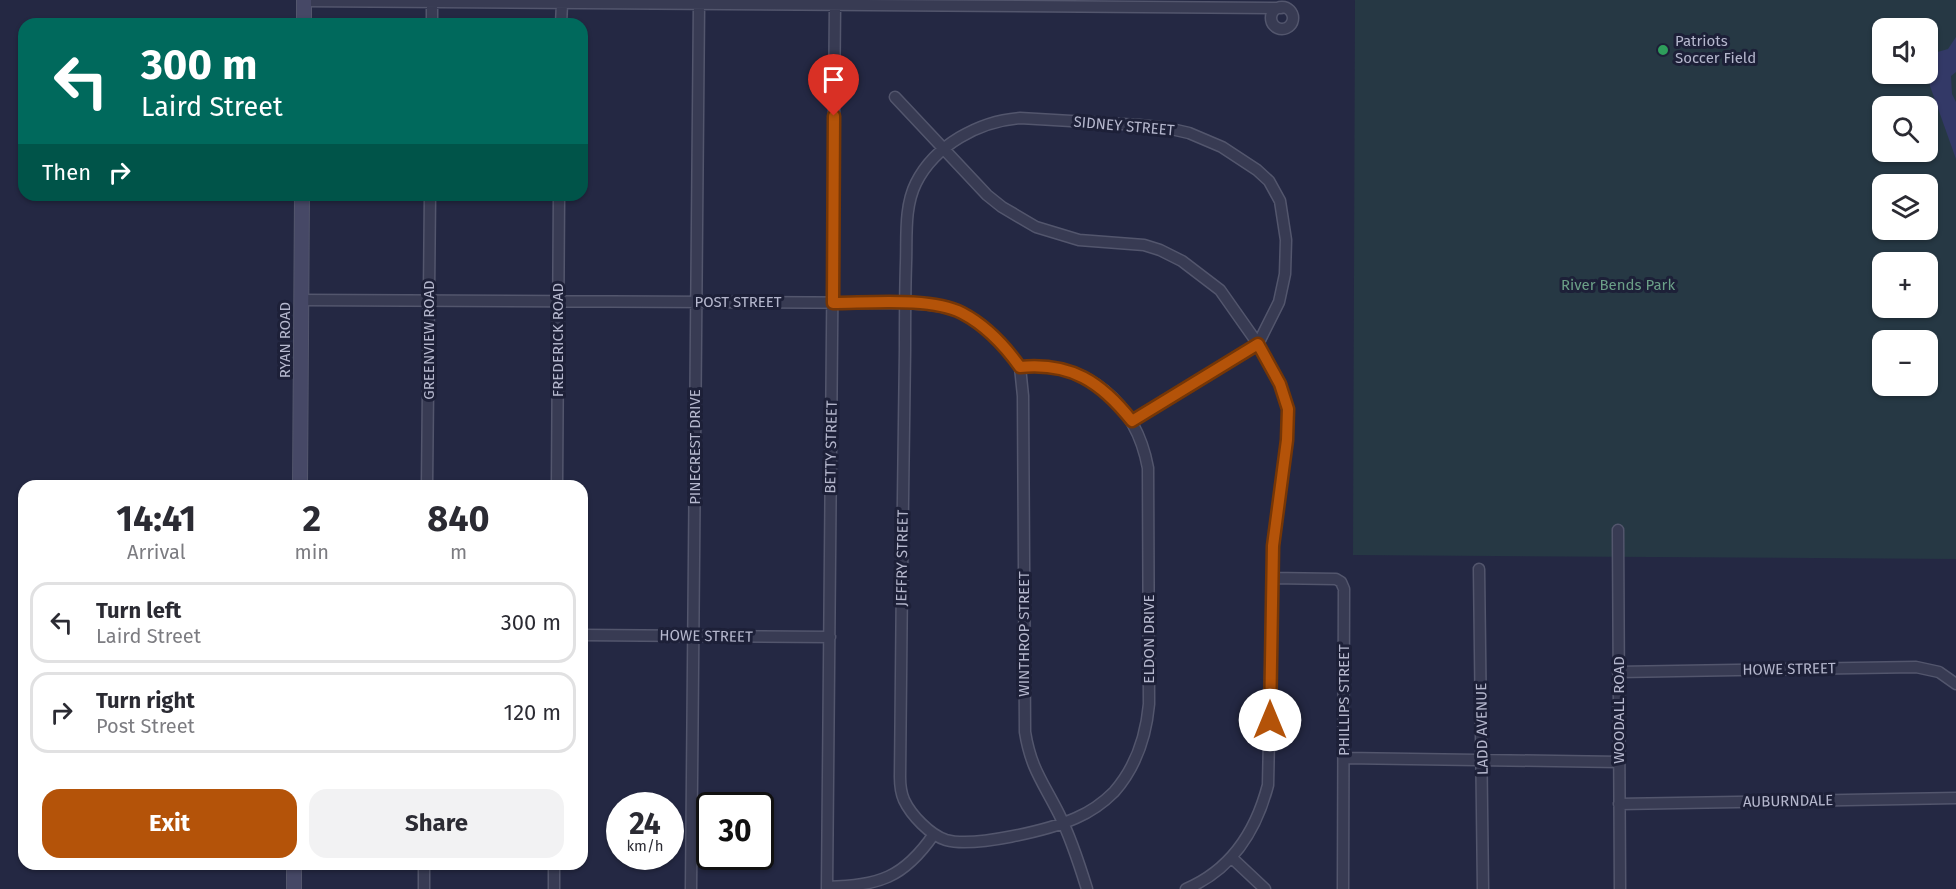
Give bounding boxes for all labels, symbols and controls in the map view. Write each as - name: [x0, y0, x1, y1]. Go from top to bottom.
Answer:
- map controls: [1872, 18, 1938, 396]
- button: sound: [1872, 18, 1938, 84]
- place label: Patriots Soccer Field: [1675, 32, 1756, 67]
- text: 300 m: [141, 40, 257, 90]
- icon: left: [42, 42, 120, 120]
- marker: Patriots Soccer Field: [1656, 43, 1670, 57]
- pin: [808, 54, 859, 116]
- icon: arrive: [817, 63, 850, 96]
- text: Laird Street: [141, 91, 283, 123]
- button: search: [1872, 96, 1938, 162]
- street label: SIDNEY STREET: [1073, 113, 1175, 139]
- icon: right: [103, 156, 136, 189]
- text: Then: [42, 159, 91, 186]
- button: layers: [1872, 174, 1938, 240]
- button: +: [1872, 252, 1938, 318]
- park label: River Bends Park: [1561, 276, 1675, 294]
- street label: GREENVIEW ROAD: [420, 280, 438, 400]
- street label: FREDERICK ROAD: [549, 283, 567, 397]
- street label: POST STREET: [694, 293, 782, 311]
- street label: RYAN ROAD: [276, 302, 294, 378]
- button: −: [1872, 330, 1938, 396]
- street label: PINECREST DRIVE: [686, 389, 704, 505]
- street label: BETTY STREET: [821, 400, 841, 494]
- text: 14:41: [116, 497, 196, 541]
- text: 2: [303, 497, 321, 541]
- text: 840: [427, 497, 490, 541]
- street label: JEFFRY STREET: [892, 509, 912, 607]
- text: Arrival: [127, 540, 186, 564]
- text: min: [295, 540, 329, 564]
- text: m: [450, 540, 467, 564]
- street label: WINTHROP STREET: [1015, 571, 1033, 697]
- street label: ELDON DRIVE: [1140, 594, 1158, 684]
- text: Turn left: [96, 597, 181, 624]
- icon: left: [45, 606, 78, 639]
- text: 300 m: [501, 609, 561, 636]
- text: Laird Street: [96, 624, 201, 648]
- street label: HOWE STREET: [659, 626, 753, 646]
- street label: PHILLIPS STREET: [1335, 644, 1353, 756]
- street label: WOODALL ROAD: [1610, 656, 1628, 764]
- street label: HOWE STREET: [1742, 659, 1836, 679]
- street label: LADD AVENUE: [1472, 683, 1492, 775]
- text: Turn right: [96, 687, 195, 714]
- position arrow: [1238, 688, 1302, 752]
- icon: right: [45, 696, 78, 729]
- text: 120 m: [504, 699, 561, 726]
- text: Post Street: [96, 714, 195, 738]
- button: Exit: [42, 789, 297, 858]
- button: Share: [309, 789, 564, 858]
- street label: AUBURNDALE: [1743, 791, 1833, 811]
- speed limit sign: 30: [696, 792, 774, 870]
- text: 24: [629, 806, 661, 842]
- text: km/h: [626, 837, 664, 855]

